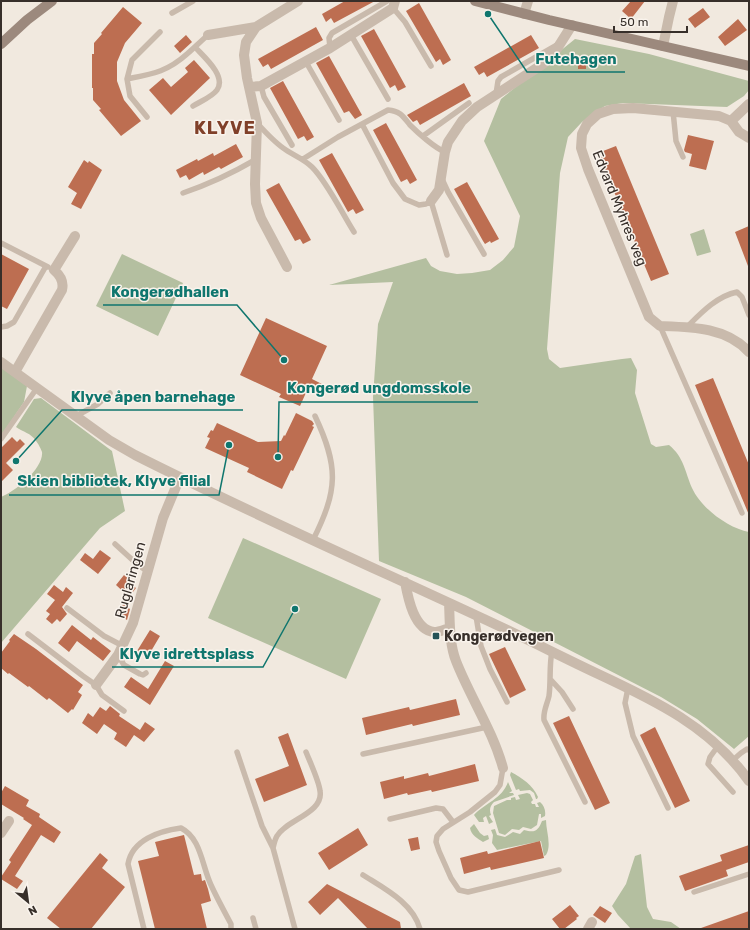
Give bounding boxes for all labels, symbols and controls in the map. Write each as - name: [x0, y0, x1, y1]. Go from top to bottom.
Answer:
- scale bar: [614, 8, 687, 34]
- text: 50 m: [620, 15, 648, 29]
- callout: Futehagen: [527, 45, 625, 72]
- text: Futehagen: [535, 50, 617, 68]
- district label: KLYVE: [194, 117, 256, 139]
- street label: Edvard Myhres veg: [589, 148, 650, 268]
- callout: Kongerødhallen: [103, 278, 237, 305]
- text: Kongerødhallen: [111, 283, 229, 301]
- callout: Kongerød ungdomsskole: [279, 375, 478, 402]
- text: Kongerød ungdomsskole: [287, 379, 471, 397]
- callout: Klyve åpen barnehage: [62, 383, 243, 410]
- text: Klyve åpen barnehage: [71, 388, 235, 406]
- callout: Skien bibliotek, Klyve filial: [9, 468, 219, 495]
- text: Skien bibliotek, Klyve filial: [17, 472, 211, 490]
- street label: Ruglaringen: [111, 540, 150, 620]
- place label: Kongerødvegen: [444, 628, 554, 645]
- marker: Kongerødvegen: [431, 631, 441, 641]
- callout: Klyve idrettsplass: [112, 640, 263, 667]
- text: Klyve idrettsplass: [120, 645, 254, 663]
- north arrow: [8, 882, 48, 922]
- text: N: [26, 903, 39, 918]

